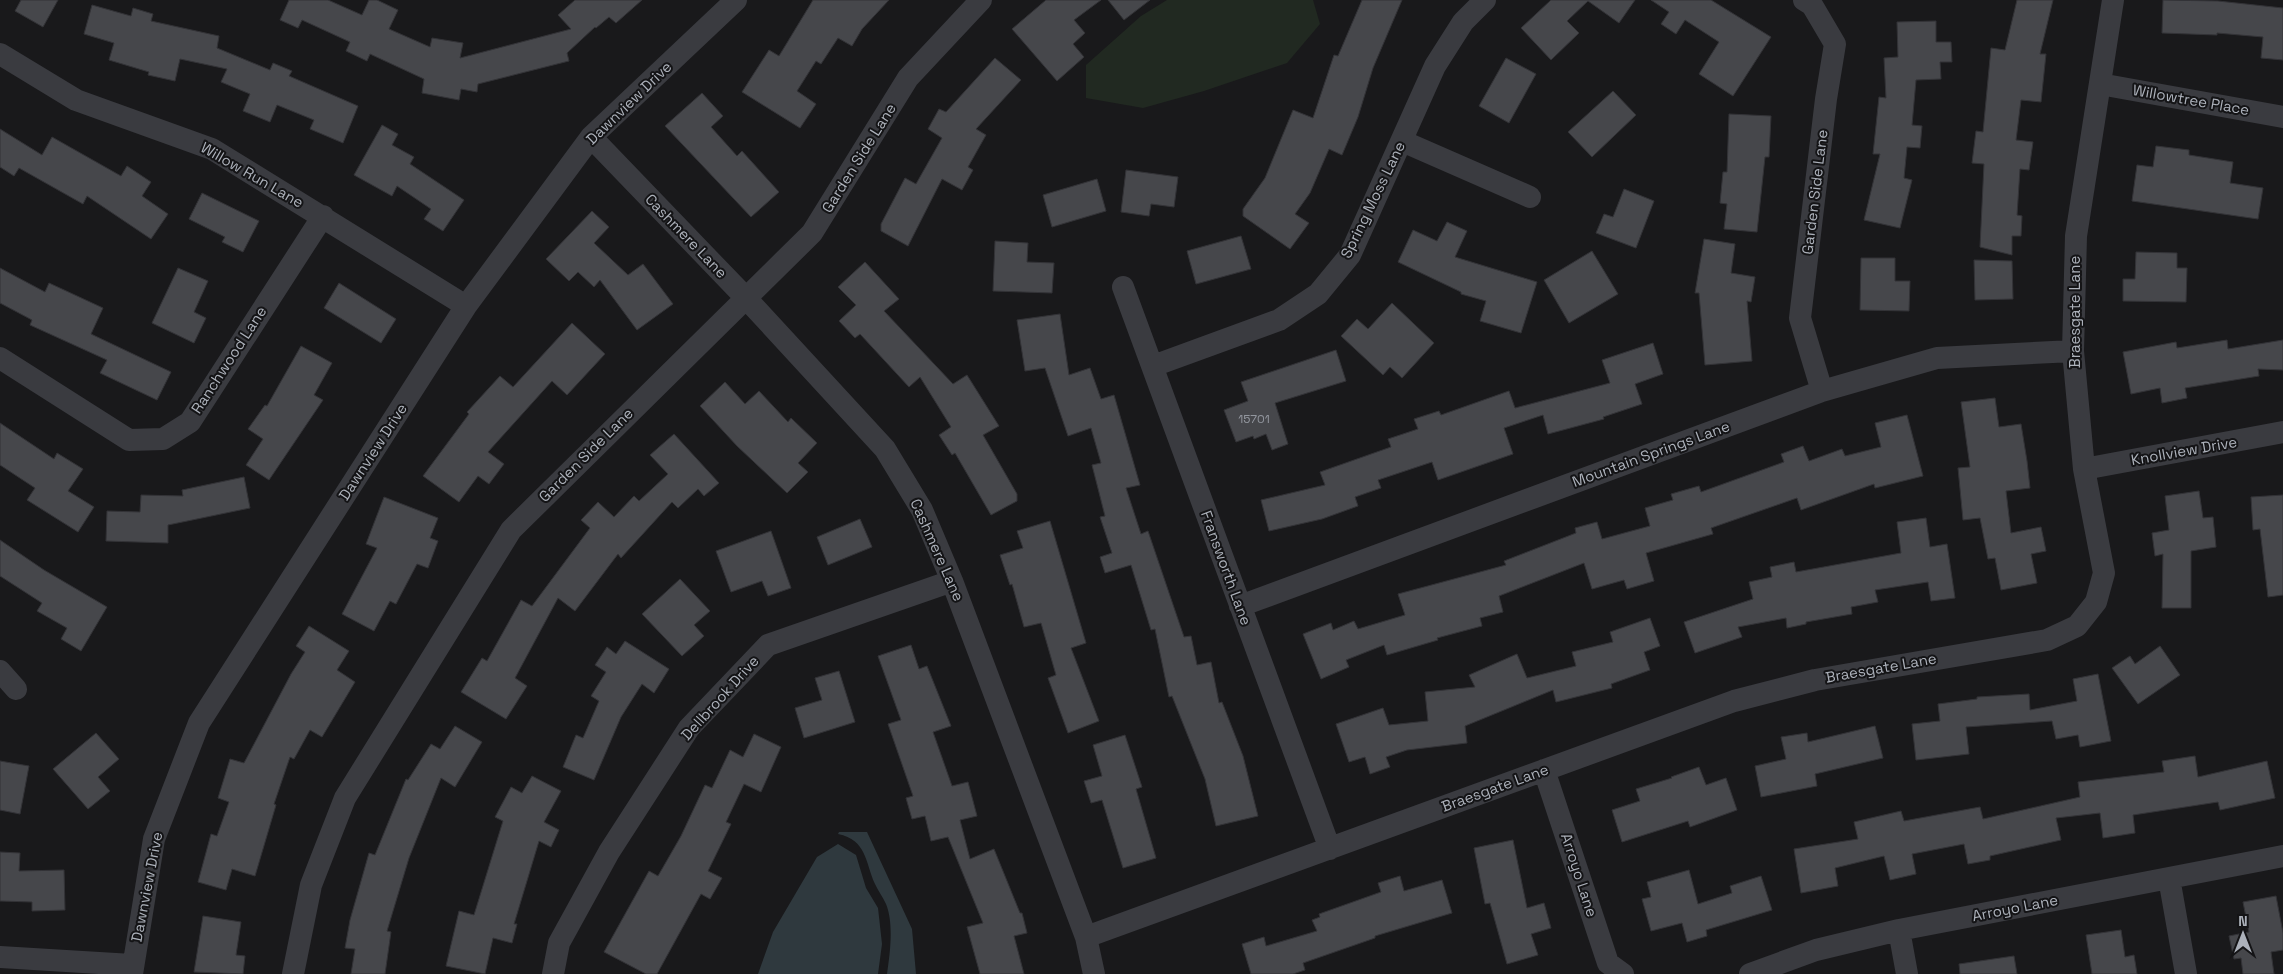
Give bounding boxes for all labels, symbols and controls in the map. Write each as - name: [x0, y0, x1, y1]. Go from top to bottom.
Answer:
- street label: Dawnview Drive: [582, 57, 676, 148]
- street label: Willowtree Place: [2131, 80, 2251, 119]
- street label: Garden Side Lane: [817, 99, 900, 216]
- street label: Garden Side Lane: [1797, 128, 1832, 255]
- street label: Willow Run Lane: [197, 137, 307, 212]
- street label: Spring Moss Lane: [1336, 138, 1409, 261]
- street label: Cashmere Lane: [641, 189, 732, 282]
- street label: Braesgate Lane: [2065, 256, 2084, 368]
- street label: Ranchwood Lane: [187, 302, 270, 417]
- street label: Dawnview Drive: [334, 400, 411, 504]
- street label: Garden Side Lane: [535, 403, 637, 506]
- house number: 15701: [1238, 411, 1270, 427]
- street label: Mountain Springs Lane: [1569, 416, 1732, 491]
- street label: Knollview Drive: [2129, 432, 2238, 469]
- street label: Cashmere Lane: [906, 496, 969, 604]
- street label: Fransworth Lane: [1197, 508, 1256, 628]
- street label: Braesgate Lane: [1824, 648, 1938, 687]
- street label: Dellbrook Drive: [677, 651, 763, 744]
- street label: Braesgate Lane: [1439, 759, 1551, 816]
- street label: Dawnview Drive: [127, 830, 167, 944]
- street label: Arroyo Lane: [1557, 831, 1602, 919]
- street label: Arroyo Lane: [1970, 890, 2060, 925]
- north arrow: [2218, 909, 2268, 959]
- text: N: [2238, 912, 2248, 930]

